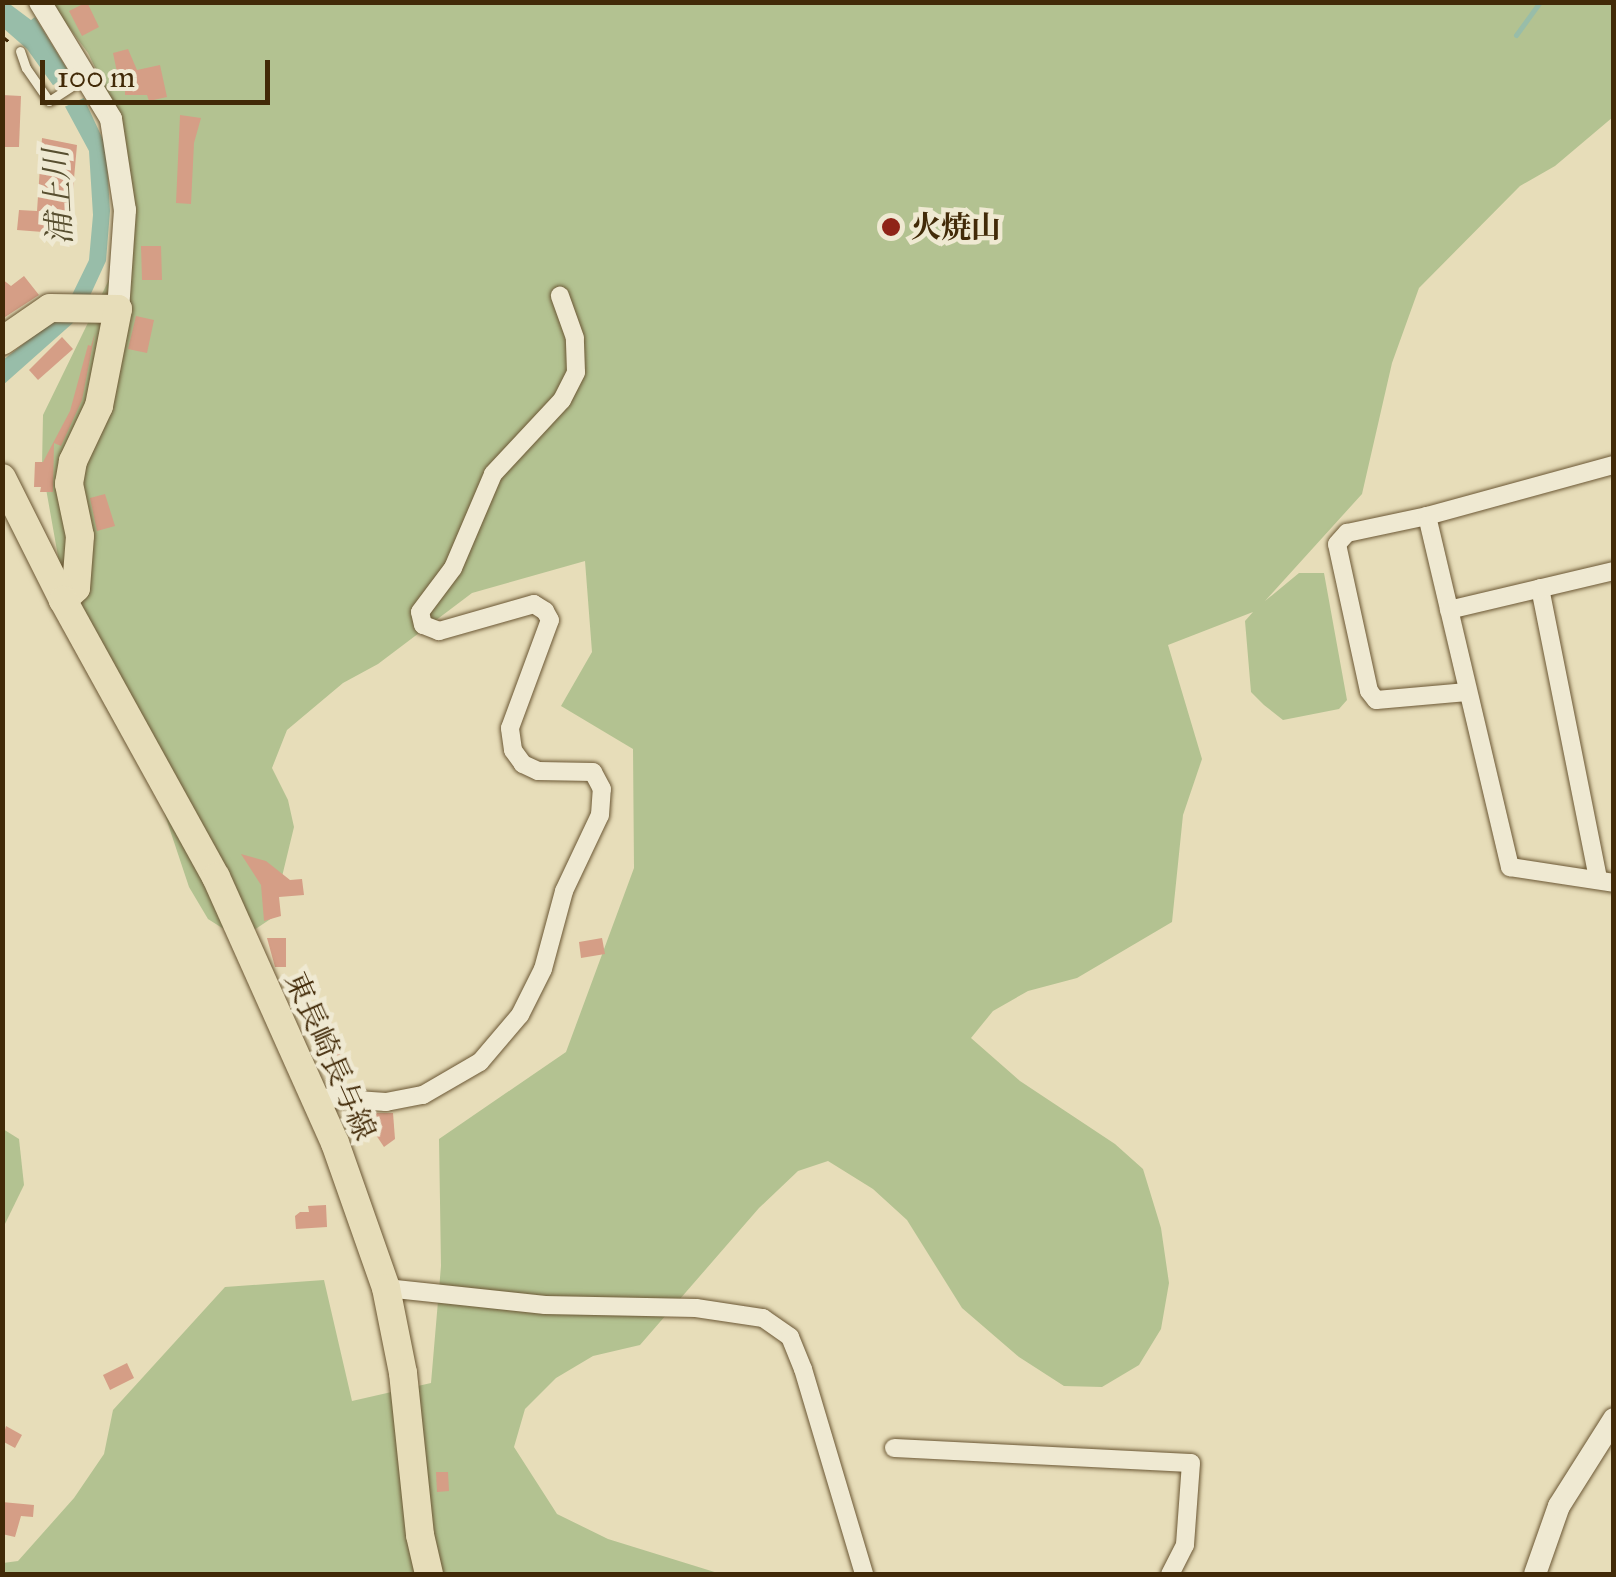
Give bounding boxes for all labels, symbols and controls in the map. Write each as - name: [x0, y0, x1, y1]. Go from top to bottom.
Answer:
- scale bar: [45, 40, 275, 102]
- text: 100 m: [57, 59, 135, 95]
- water label: 浦上川: [37, 148, 81, 246]
- place label: 火焼山: [911, 209, 1001, 245]
- marker: 火焼山: [880, 216, 902, 238]
- street label: 東長崎長与線: [277, 966, 383, 1146]

